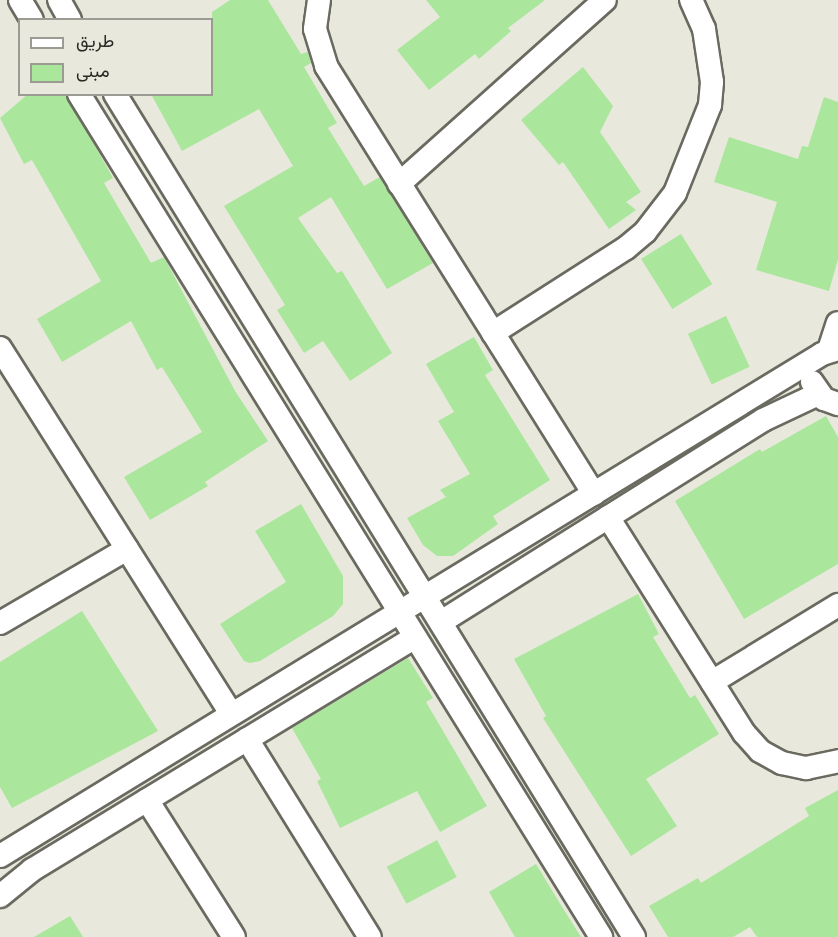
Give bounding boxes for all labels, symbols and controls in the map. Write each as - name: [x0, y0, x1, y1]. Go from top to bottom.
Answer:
- legend: [18, 18, 213, 96]
- text: طريق: [76, 31, 114, 51]
- text: مبنى: [76, 61, 110, 81]

